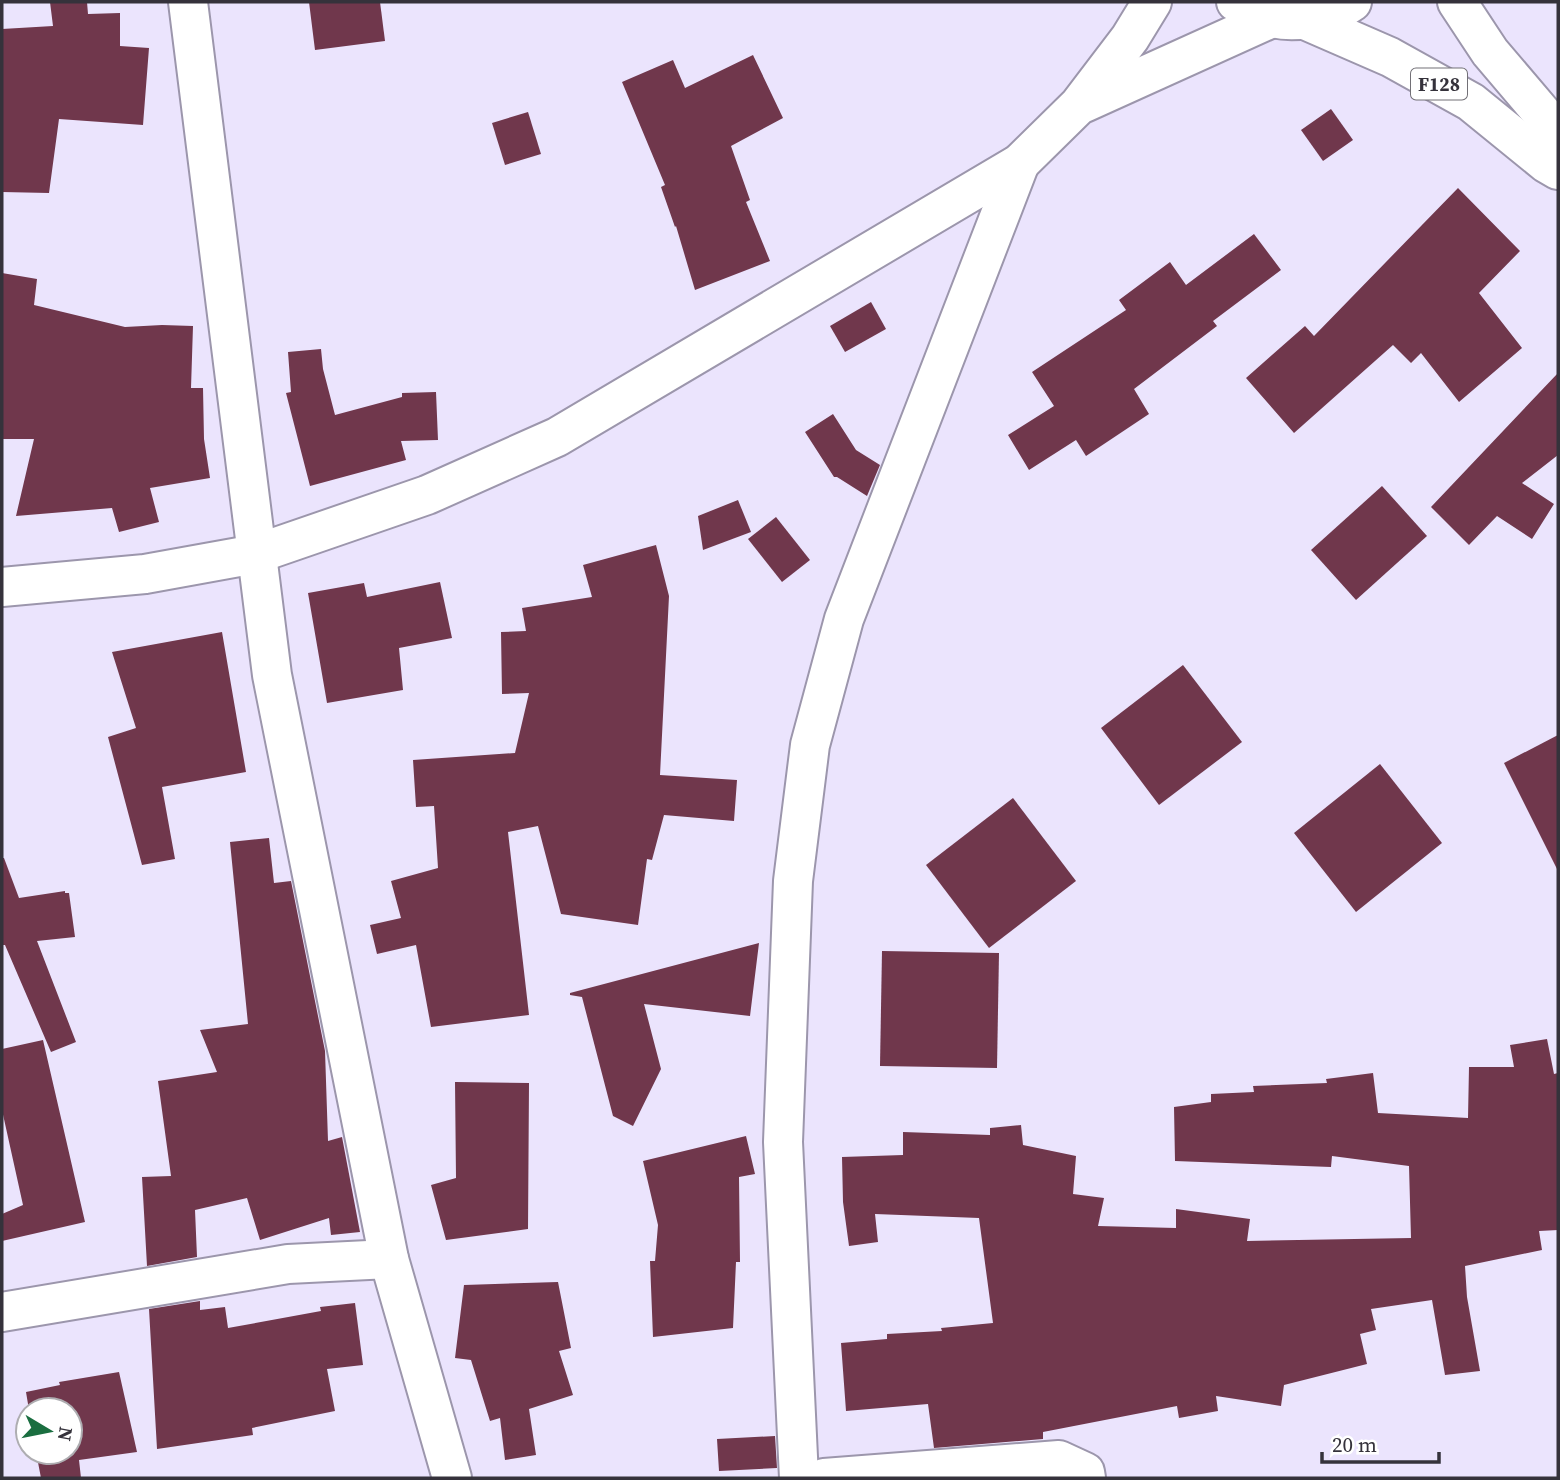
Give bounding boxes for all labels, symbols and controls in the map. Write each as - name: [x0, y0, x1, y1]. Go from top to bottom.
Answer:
- road number: F128: [1411, 68, 1467, 100]
- north arrow: [14, 1396, 84, 1466]
- scale bar: [1322, 1420, 1439, 1464]
- text: N: [52, 1425, 80, 1443]
- text: 20 m: [1332, 1430, 1377, 1459]

